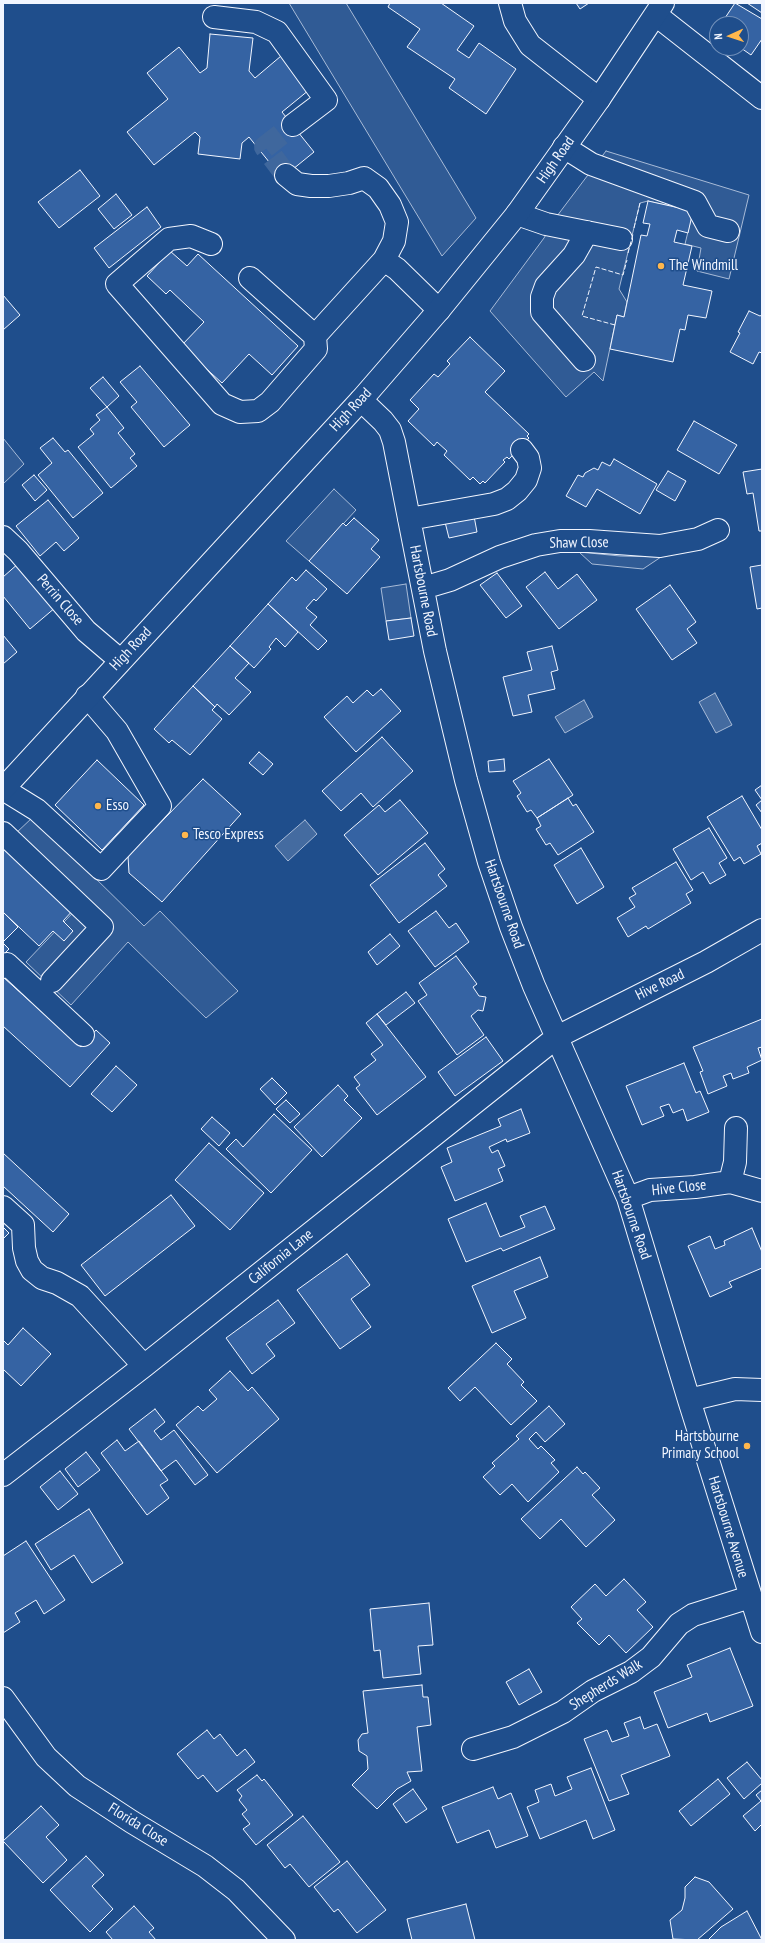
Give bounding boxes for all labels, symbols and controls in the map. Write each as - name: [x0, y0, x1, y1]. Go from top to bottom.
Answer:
- north arrow: [709, 16, 749, 56]
- text: N: [711, 33, 725, 40]
- street label: High Road: [533, 133, 579, 187]
- place label: The Windmill: [669, 257, 738, 275]
- marker: The Windmill: [656, 261, 666, 271]
- street label: High Road: [326, 384, 376, 436]
- street label: Shaw Close: [549, 533, 609, 553]
- street label: Hartsbourne Road: [405, 544, 441, 638]
- street label: Perrin Close: [33, 571, 87, 629]
- street label: High Road: [106, 623, 156, 675]
- place label: Esso: [106, 797, 129, 815]
- marker: Esso: [93, 801, 103, 811]
- place label: Tesco Express: [193, 826, 264, 844]
- marker: Tesco Express: [180, 830, 190, 840]
- street label: Hartsbourne Road: [480, 857, 528, 951]
- street label: Hive Road: [633, 965, 687, 1005]
- street label: Hartsbourne Road: [607, 1168, 655, 1262]
- street label: Hive Close: [651, 1176, 707, 1200]
- street label: California Lane: [245, 1226, 317, 1288]
- place label: Hartsbourne Primary School: [662, 1428, 739, 1463]
- marker: Hartsbourne Primary School: [742, 1441, 752, 1451]
- street label: Hartsbourne Avenue: [704, 1474, 752, 1580]
- street label: Shepherds Walk: [566, 1656, 646, 1714]
- street label: Florida Close: [105, 1800, 171, 1850]

